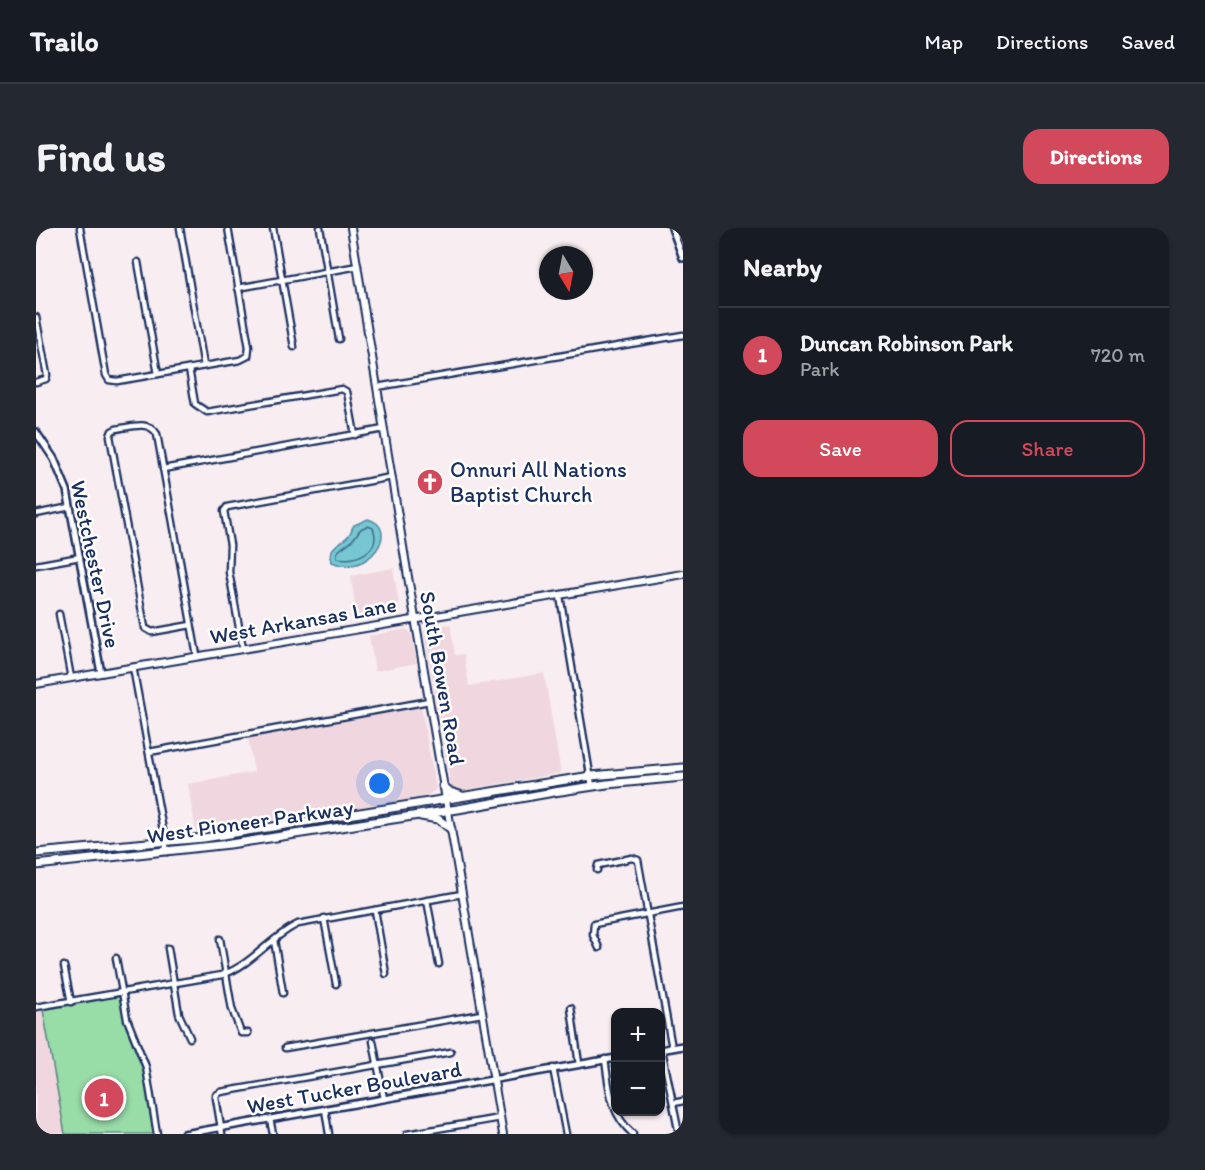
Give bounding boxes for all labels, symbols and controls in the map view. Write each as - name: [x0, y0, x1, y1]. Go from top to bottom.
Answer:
- text: Trailo: [30, 24, 99, 58]
- text: Map: [925, 29, 963, 54]
- text: Directions: [996, 29, 1088, 54]
- text: Saved: [1121, 29, 1175, 54]
- button: Directions: [1023, 129, 1169, 184]
- text: Find us: [36, 131, 166, 182]
- north arrow: [539, 246, 593, 300]
- text: Nearby: [743, 251, 822, 283]
- text: Duncan Robinson Park: [800, 330, 1013, 357]
- text: 1: [758, 343, 767, 367]
- text: 720 m: [1091, 343, 1145, 367]
- text: Park: [800, 357, 839, 381]
- button: Save: [743, 420, 938, 477]
- button: Share: [950, 420, 1145, 477]
- place label: Onnuri All Nations Baptist Church: [450, 456, 627, 508]
- church icon: Onnuri All Nations Baptist Church: [415, 467, 445, 497]
- street label: Westchester Drive: [65, 478, 126, 650]
- street label: South Bowen Road: [414, 589, 471, 767]
- street label: West Arkansas Lane: [208, 591, 399, 650]
- your location: [365, 769, 394, 798]
- street label: West Pioneer Parkway: [145, 794, 356, 849]
- map controls: [611, 1008, 665, 1116]
- button: +: [611, 1008, 665, 1062]
- street label: West Tucker Boulevard: [245, 1055, 464, 1120]
- button: −: [611, 1062, 665, 1116]
- pin: 1: [84, 1076, 124, 1120]

